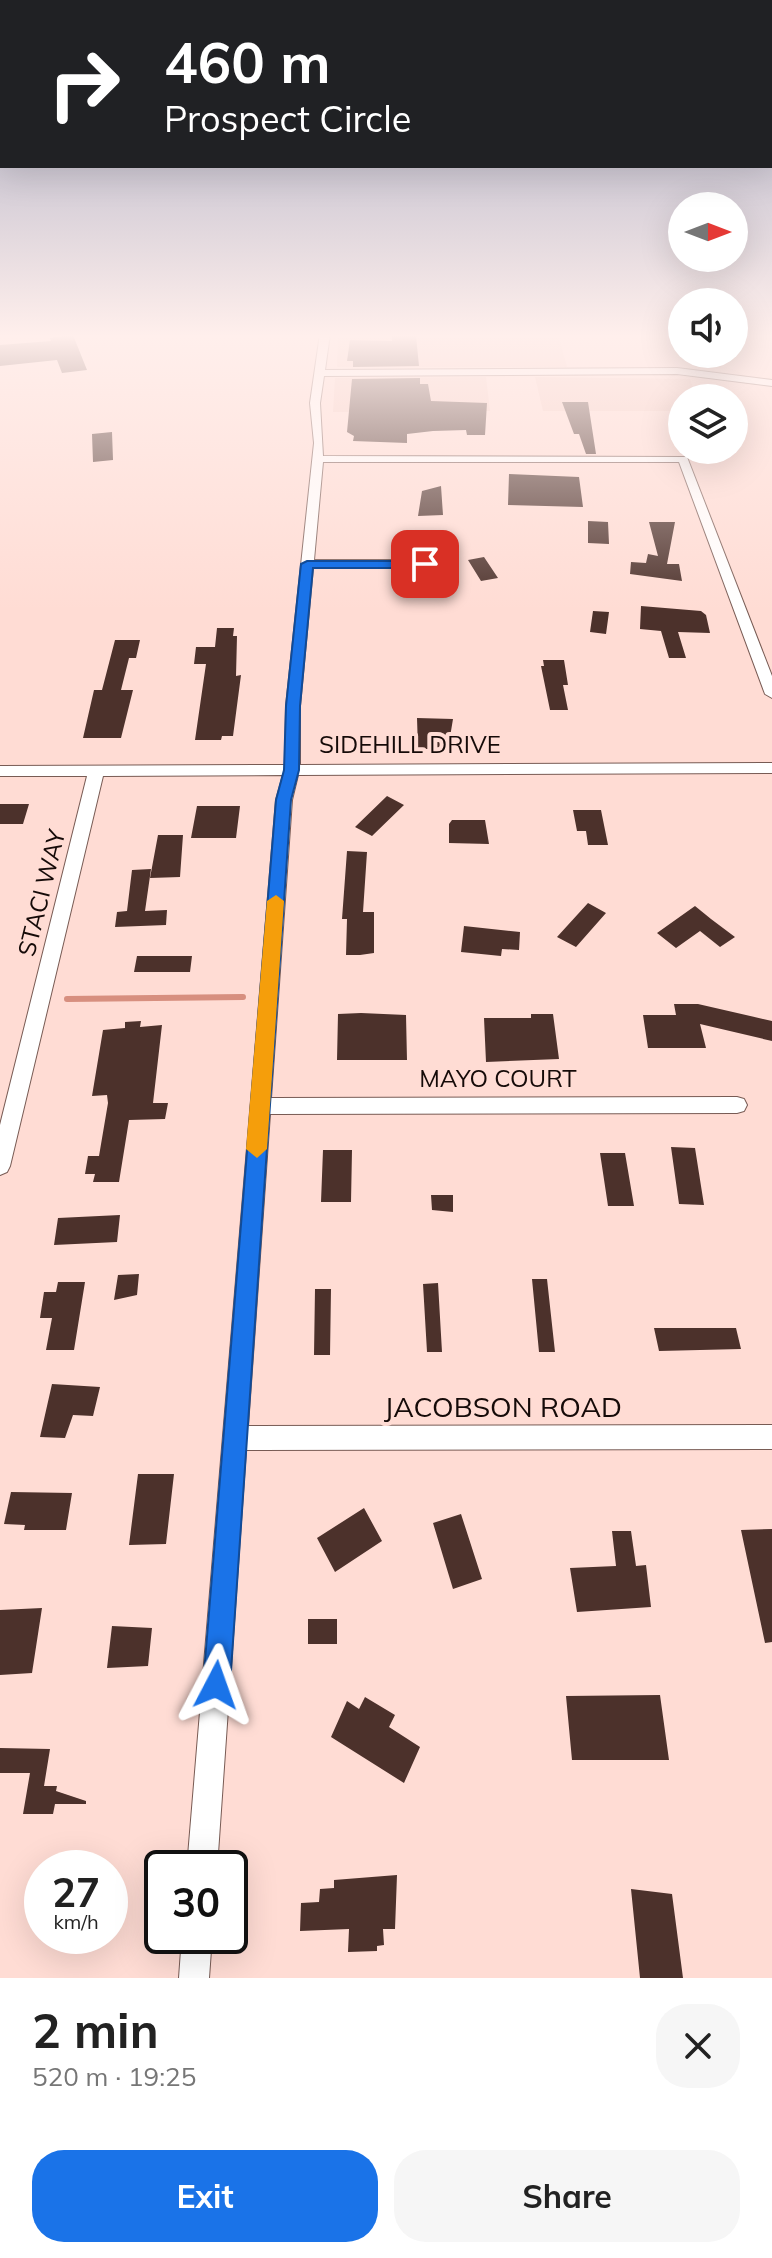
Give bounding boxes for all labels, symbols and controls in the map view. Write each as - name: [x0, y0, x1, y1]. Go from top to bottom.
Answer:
- text: 460 m: [164, 27, 331, 97]
- icon: right: [32, 32, 136, 136]
- text: Prospect Circle: [164, 96, 411, 141]
- north arrow: [668, 192, 748, 272]
- map controls: [668, 192, 748, 464]
- button: sound: [668, 288, 748, 368]
- button: layers: [668, 384, 748, 464]
- pin: [391, 530, 459, 598]
- icon: arrive: [403, 542, 447, 586]
- street label: SIDEHILL DRIVE: [319, 729, 501, 759]
- street label: STACI WAY: [11, 826, 71, 959]
- street label: MAYO COURT: [419, 1063, 577, 1093]
- street label: JACOBSON ROAD: [384, 1389, 622, 1424]
- position arrow: [174, 1643, 258, 1727]
- speed limit sign: 30: [144, 1850, 248, 1954]
- text: 27: [52, 1867, 100, 1917]
- text: km/h: [53, 1909, 99, 1934]
- text: 2 min: [32, 2000, 159, 2060]
- button: close: [656, 2004, 740, 2088]
- text: 520 m · 19:25: [32, 2060, 196, 2093]
- button: Exit: [32, 2150, 378, 2242]
- button: Share: [394, 2150, 740, 2242]

